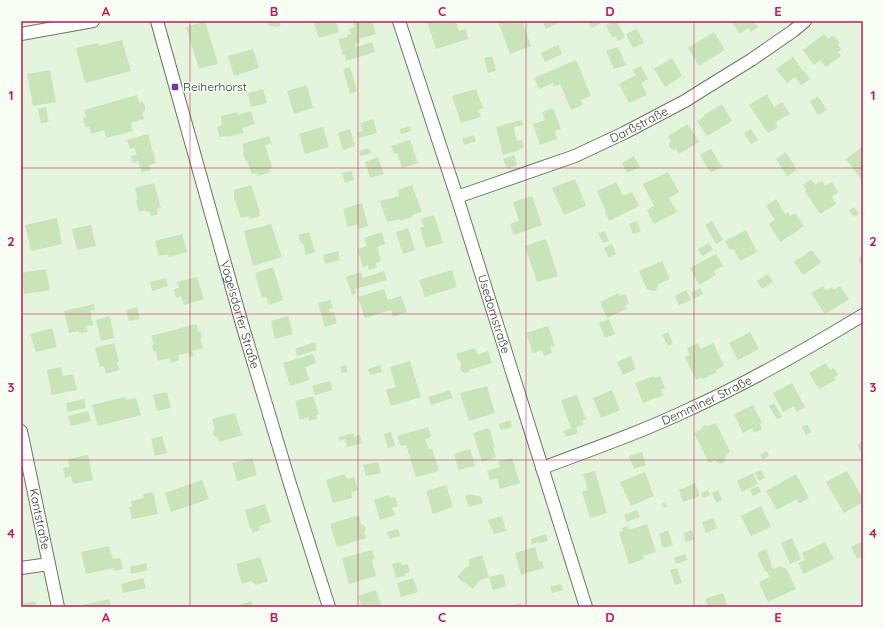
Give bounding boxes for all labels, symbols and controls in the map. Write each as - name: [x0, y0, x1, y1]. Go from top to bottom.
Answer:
- text: A: [102, 3, 111, 19]
- text: B: [270, 3, 278, 19]
- text: C: [438, 3, 446, 19]
- text: D: [605, 3, 615, 19]
- text: E: [774, 3, 782, 19]
- place label: Reiherhorst: [183, 79, 247, 94]
- marker: Reiherhorst: [170, 82, 180, 92]
- text: 1: [8, 87, 14, 103]
- text: 1: [870, 87, 876, 103]
- street label: Darßstraße: [607, 103, 671, 146]
- text: 2: [7, 233, 15, 249]
- text: 2: [869, 233, 877, 249]
- street label: Vogelsdorfer Straße: [218, 259, 263, 370]
- street label: Usedomstraße: [475, 273, 514, 355]
- street label: Demminer Straße: [659, 372, 754, 428]
- text: 3: [8, 379, 15, 395]
- text: 3: [870, 379, 877, 395]
- street label: Kantstraße: [26, 487, 54, 551]
- text: 4: [7, 525, 15, 541]
- text: 4: [869, 525, 877, 541]
- text: A: [102, 609, 111, 625]
- text: B: [270, 609, 278, 625]
- text: C: [438, 609, 446, 625]
- text: D: [605, 609, 615, 625]
- text: E: [774, 609, 782, 625]

